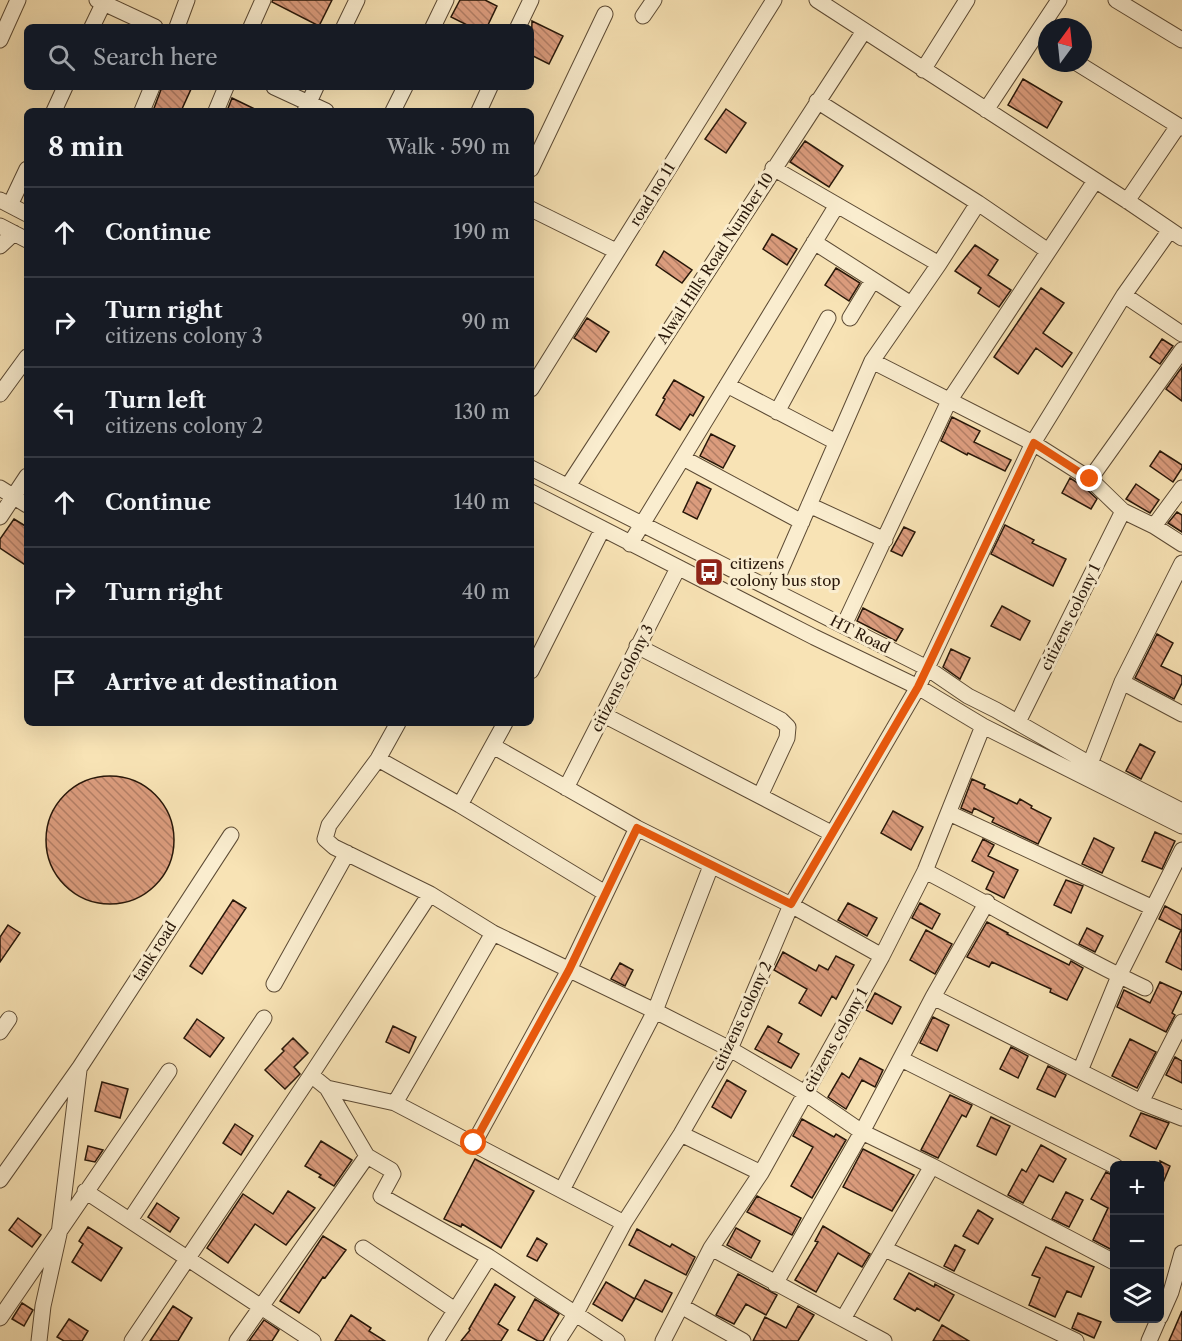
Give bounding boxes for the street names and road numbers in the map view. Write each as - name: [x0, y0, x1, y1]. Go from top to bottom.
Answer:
- street label: road no 11: [625, 158, 679, 229]
- street label: Alwal Hills Road Number 10: [652, 169, 778, 348]
- street label: citizens colony 1: [1036, 560, 1104, 673]
- street label: HT Road: [827, 611, 893, 657]
- street label: citizens colony 3: [587, 621, 657, 735]
- street label: tank road: [128, 918, 180, 984]
- street label: citizens colony 2: [708, 958, 776, 1074]
- street label: citizens colony 1: [799, 984, 872, 1095]

